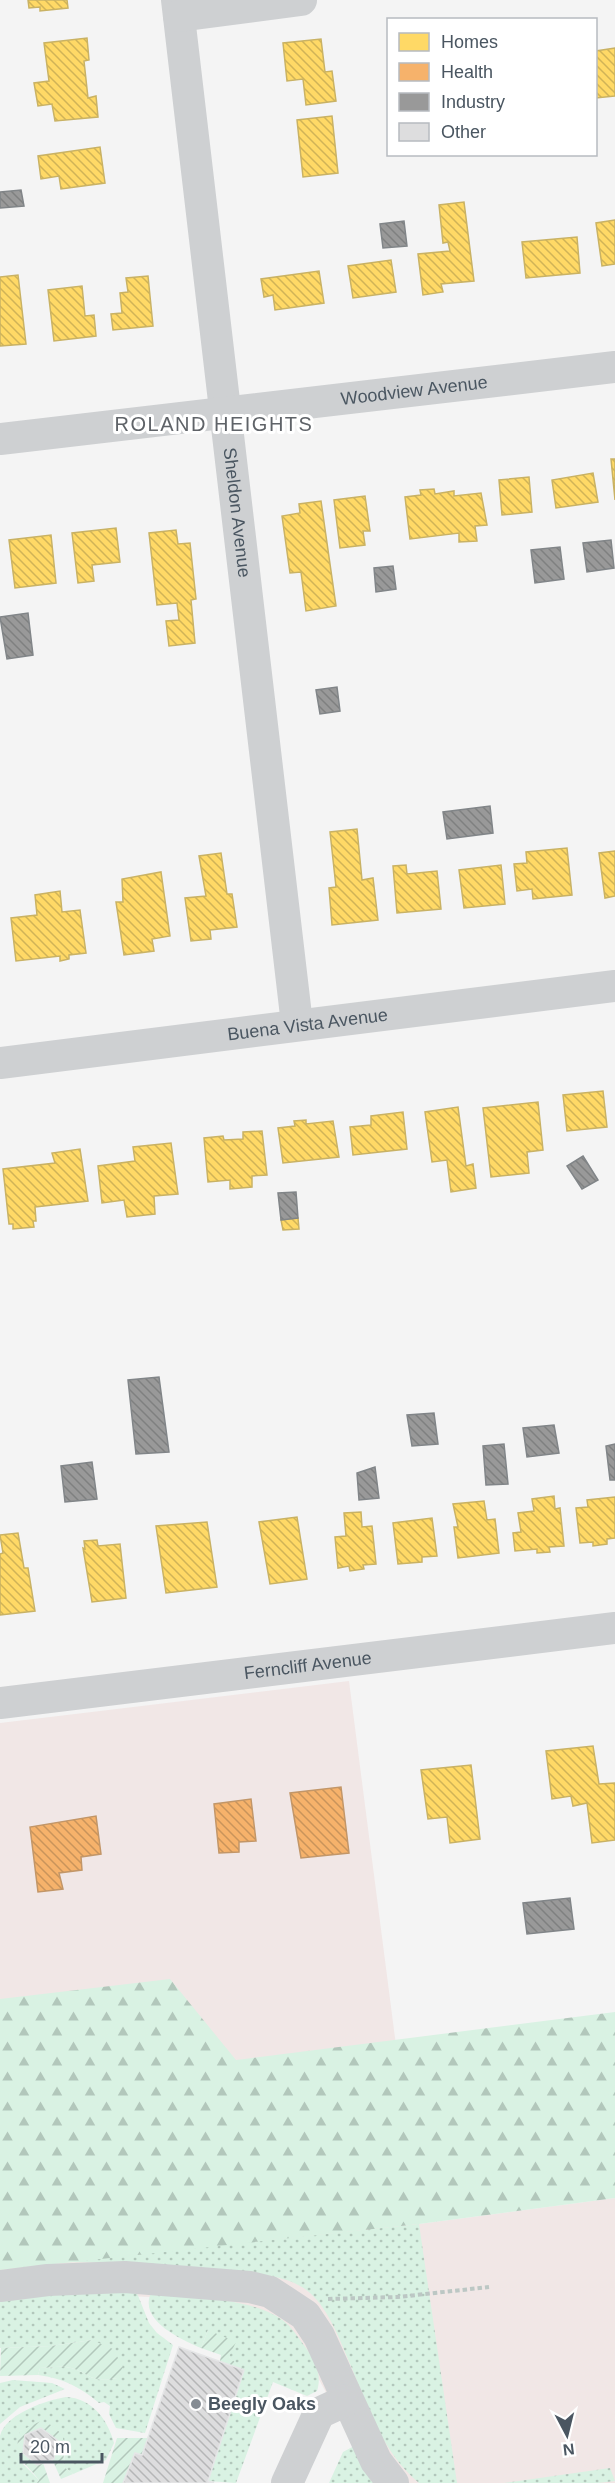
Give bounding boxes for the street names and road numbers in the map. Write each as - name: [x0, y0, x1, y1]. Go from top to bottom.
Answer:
- street label: Woodview Avenue: [340, 372, 489, 409]
- street label: Sheldon Avenue: [220, 446, 255, 579]
- street label: Buena Vista Avenue: [226, 1005, 389, 1044]
- street label: Ferncliff Avenue: [243, 1648, 373, 1683]

